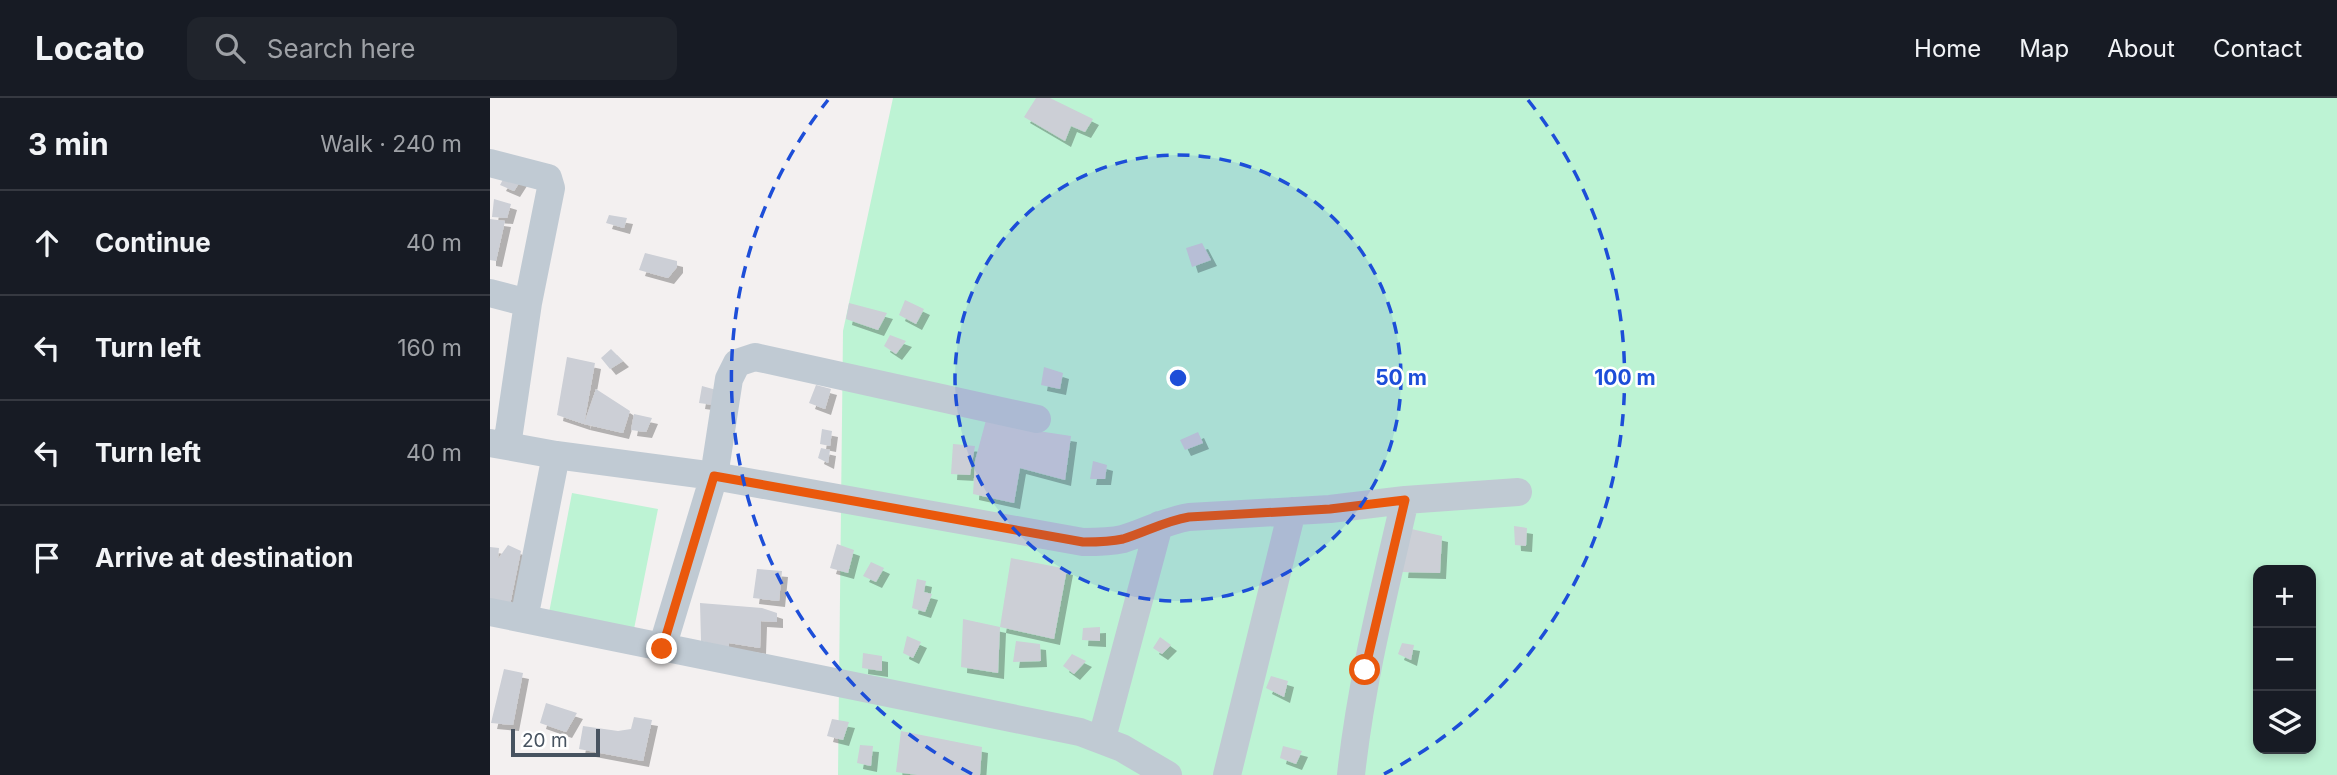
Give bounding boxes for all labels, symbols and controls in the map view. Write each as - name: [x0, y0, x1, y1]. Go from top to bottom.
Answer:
- search box: [187, 17, 677, 80]
- text: Locato: [35, 28, 145, 68]
- icon: search: [211, 29, 249, 67]
- text: Search here: [267, 33, 415, 64]
- text: Home: [1914, 34, 1981, 63]
- text: Map: [2019, 34, 2069, 63]
- text: About: [2107, 34, 2175, 63]
- text: Contact: [2213, 34, 2302, 63]
- text: 3 min: [28, 126, 109, 162]
- text: Walk · 240 m: [320, 130, 462, 158]
- icon: ahead: [28, 224, 66, 262]
- text: Continue: [95, 227, 211, 258]
- text: 40 m: [406, 229, 462, 257]
- icon: left: [28, 329, 66, 367]
- text: Turn left: [95, 332, 201, 363]
- text: 160 m: [397, 334, 462, 362]
- text: 50 m: [1375, 365, 1427, 390]
- text: 100 m: [1594, 365, 1656, 390]
- centre of rings: [1166, 366, 1190, 390]
- icon: left: [28, 434, 66, 472]
- text: Turn left: [95, 437, 201, 468]
- text: 40 m: [406, 439, 462, 467]
- icon: arrive: [28, 539, 66, 577]
- text: Arrive at destination: [95, 542, 354, 573]
- map controls: [2253, 565, 2316, 754]
- button: +: [2253, 565, 2316, 628]
- button: −: [2253, 628, 2316, 691]
- route end: [646, 633, 677, 664]
- route start: [1349, 654, 1380, 685]
- button: layers: [2253, 691, 2316, 754]
- scale bar: [511, 726, 600, 758]
- text: 20 m: [522, 729, 568, 752]

